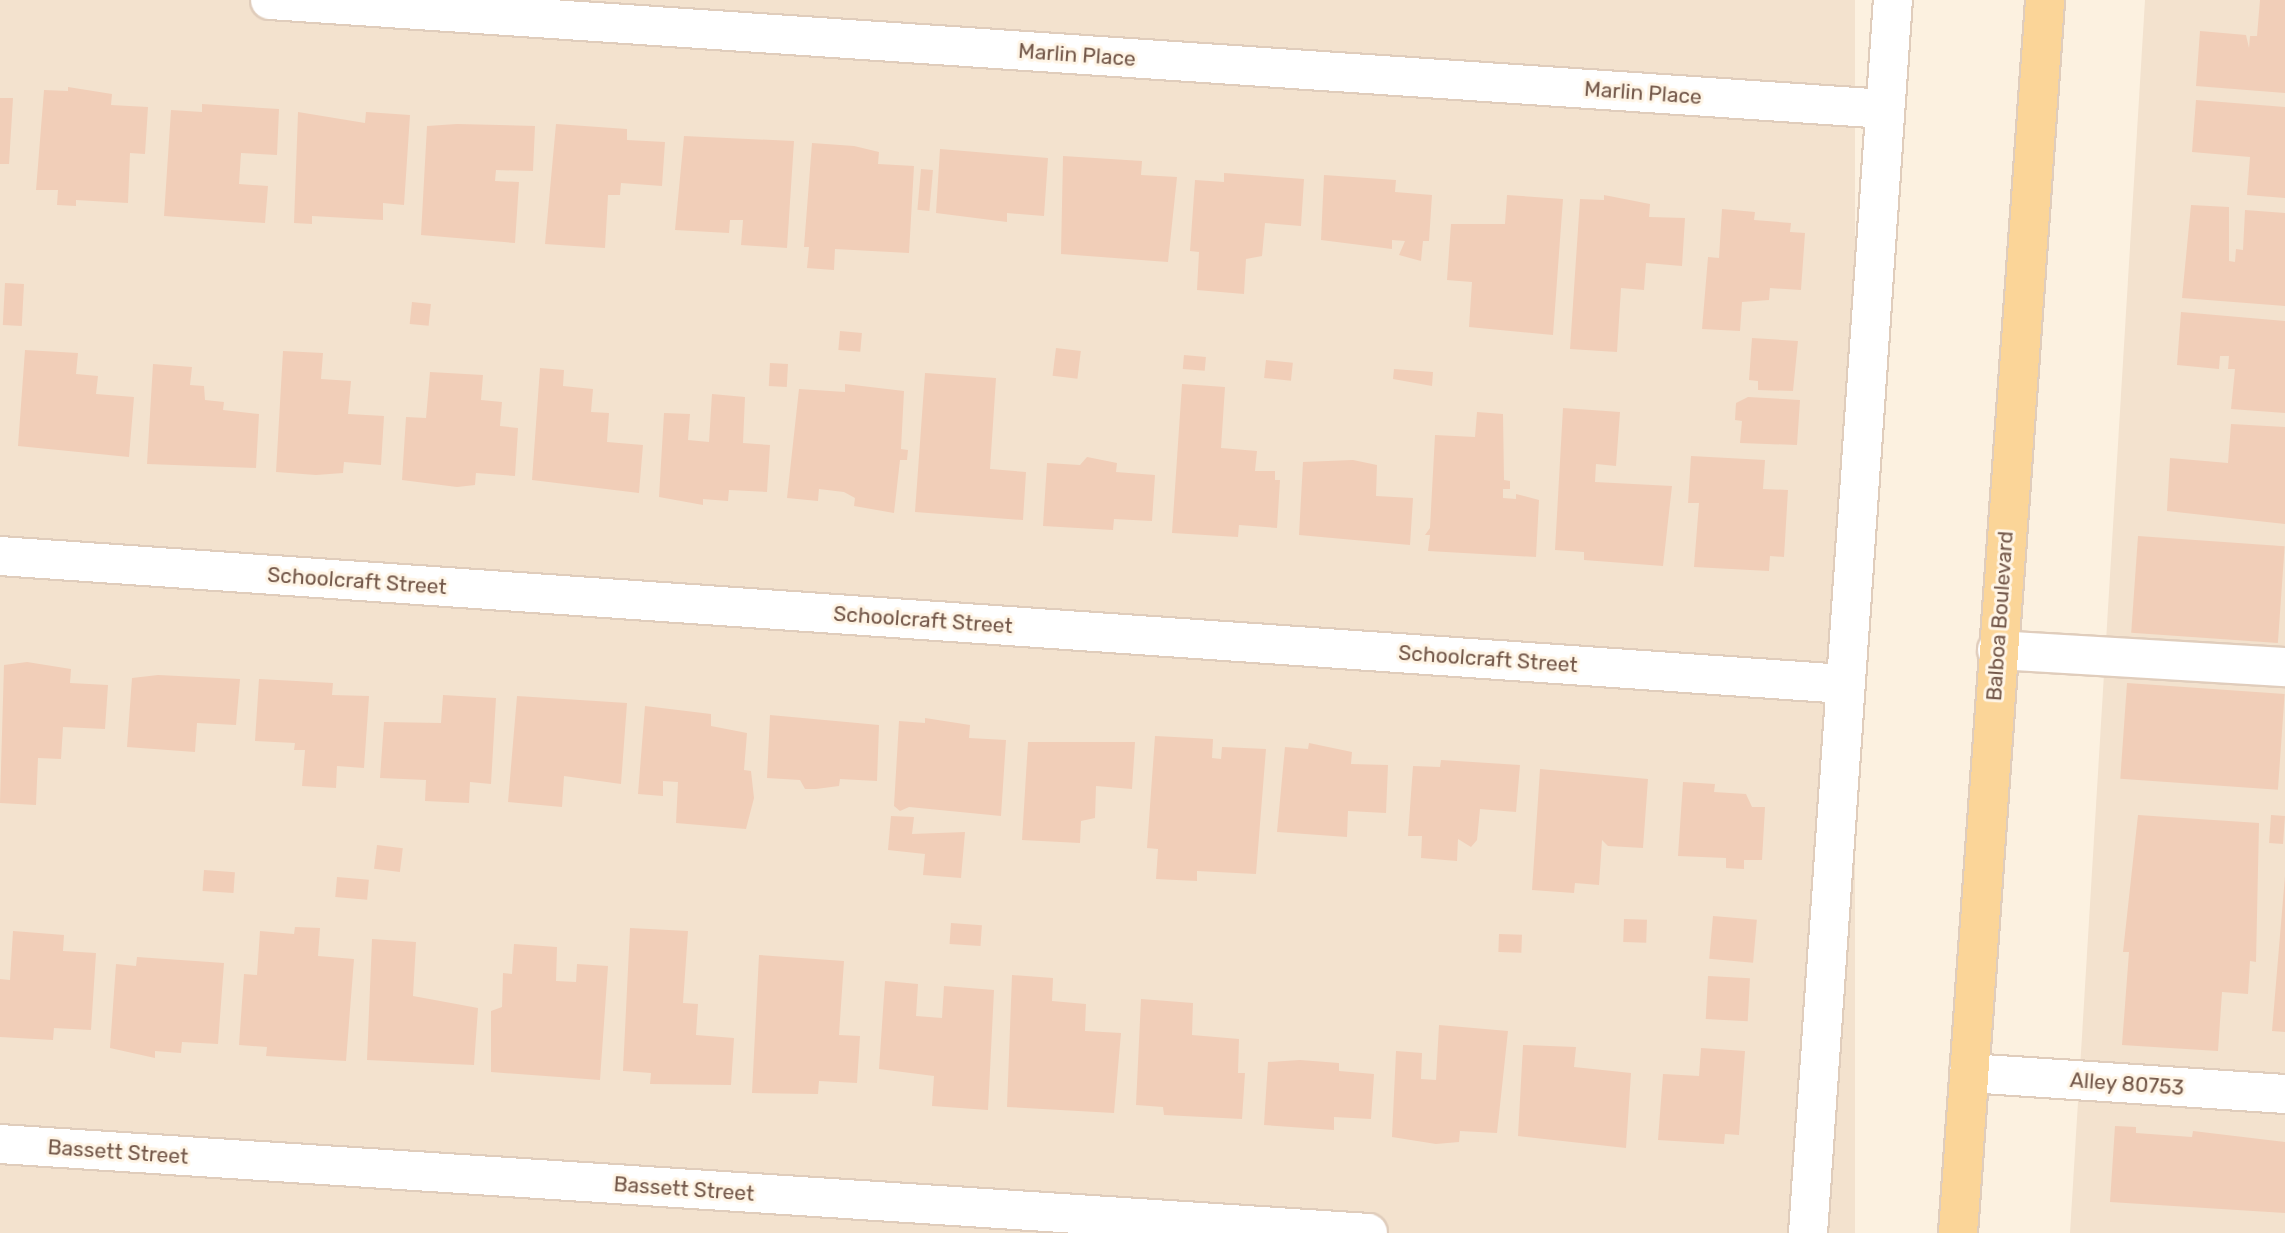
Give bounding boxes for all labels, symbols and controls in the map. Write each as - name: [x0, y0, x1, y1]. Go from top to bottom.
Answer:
- street label: Marlin Place: [1017, 38, 1137, 72]
- street label: Marlin Place: [1583, 76, 1703, 110]
- street label: Balboa Boulevard: [1981, 530, 2019, 702]
- street label: Schoolcraft Street: [266, 562, 448, 600]
- street label: Schoolcraft Street: [832, 601, 1014, 639]
- street label: Schoolcraft Street: [1397, 640, 1579, 678]
- street label: Alley 80753: [2069, 1067, 2185, 1101]
- street label: Bassett Street: [47, 1135, 189, 1169]
- street label: Bassett Street: [613, 1172, 755, 1206]

